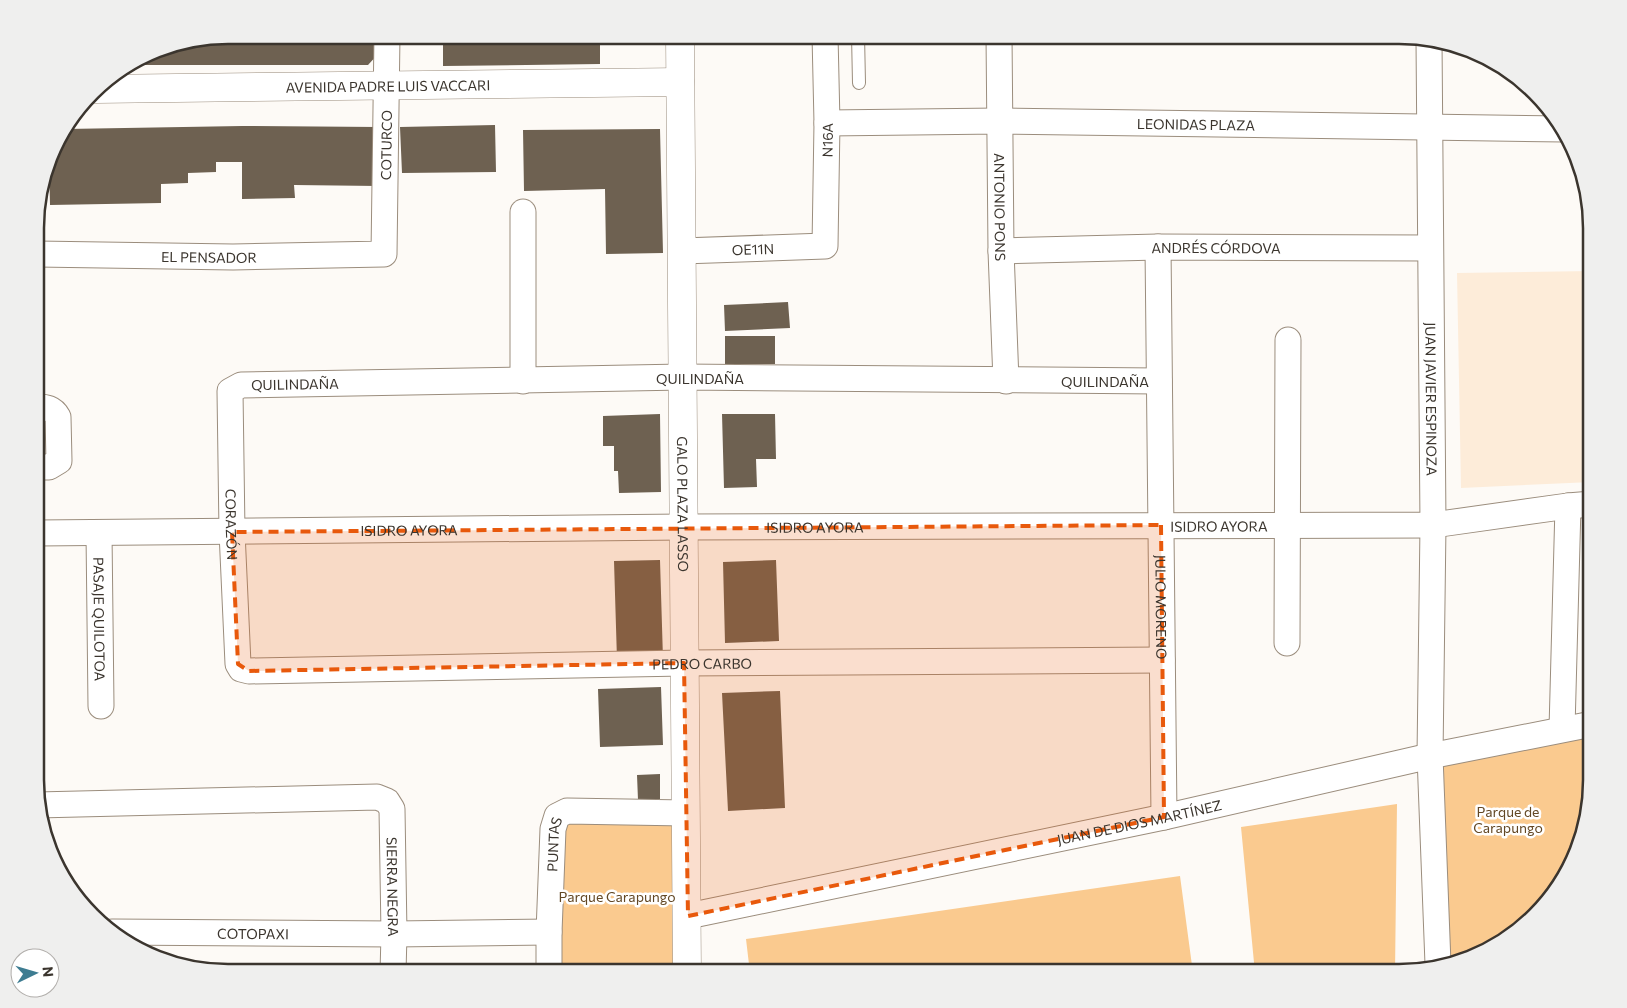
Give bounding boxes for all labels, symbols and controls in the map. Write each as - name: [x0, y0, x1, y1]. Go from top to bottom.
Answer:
- street label: AVENIDA PADRE LUIS VACCARI: [286, 76, 490, 95]
- street label: COTURCO: [377, 110, 394, 180]
- street label: LEONIDAS PLAZA: [1137, 114, 1256, 133]
- street label: N16A: [818, 122, 836, 157]
- street label: ANTONIO PONS: [992, 153, 1010, 261]
- street label: ANDRÉS CÓRDOVA: [1151, 238, 1281, 256]
- street label: OE11N: [732, 239, 774, 258]
- street label: EL PENSADOR: [161, 247, 257, 266]
- street label: JUAN JAVIER ESPINOZA: [1423, 322, 1441, 476]
- street label: QUILINDAÑA: [656, 370, 744, 387]
- street label: QUILINDAÑA: [1061, 373, 1149, 390]
- street label: QUILINDAÑA: [251, 375, 339, 393]
- street label: GALO PLAZA LASSO: [674, 436, 693, 572]
- street label: CORAZÓN: [223, 489, 242, 560]
- street label: ISIDRO AYORA: [1170, 517, 1268, 534]
- street label: ISIDRO AYORA: [766, 518, 864, 535]
- street label: ISIDRO AYORA: [360, 521, 458, 539]
- street label: JULIO MORENO: [1153, 555, 1171, 659]
- street label: PASAJE QUILOTOA: [91, 557, 109, 682]
- street label: PEDRO CARBO: [652, 654, 752, 672]
- street label: JUAN DE DIOS MARTÍNEZ: [1055, 796, 1223, 848]
- park label: Parque de Carapungo: [1473, 803, 1543, 836]
- street label: PUNTAS: [543, 815, 565, 872]
- street label: SIERRA NEGRA: [384, 837, 403, 937]
- park label: Parque Carapungo: [558, 888, 676, 905]
- street label: COTOPAXI: [217, 924, 289, 942]
- north arrow: [10, 948, 60, 998]
- text: N: [40, 966, 57, 978]

